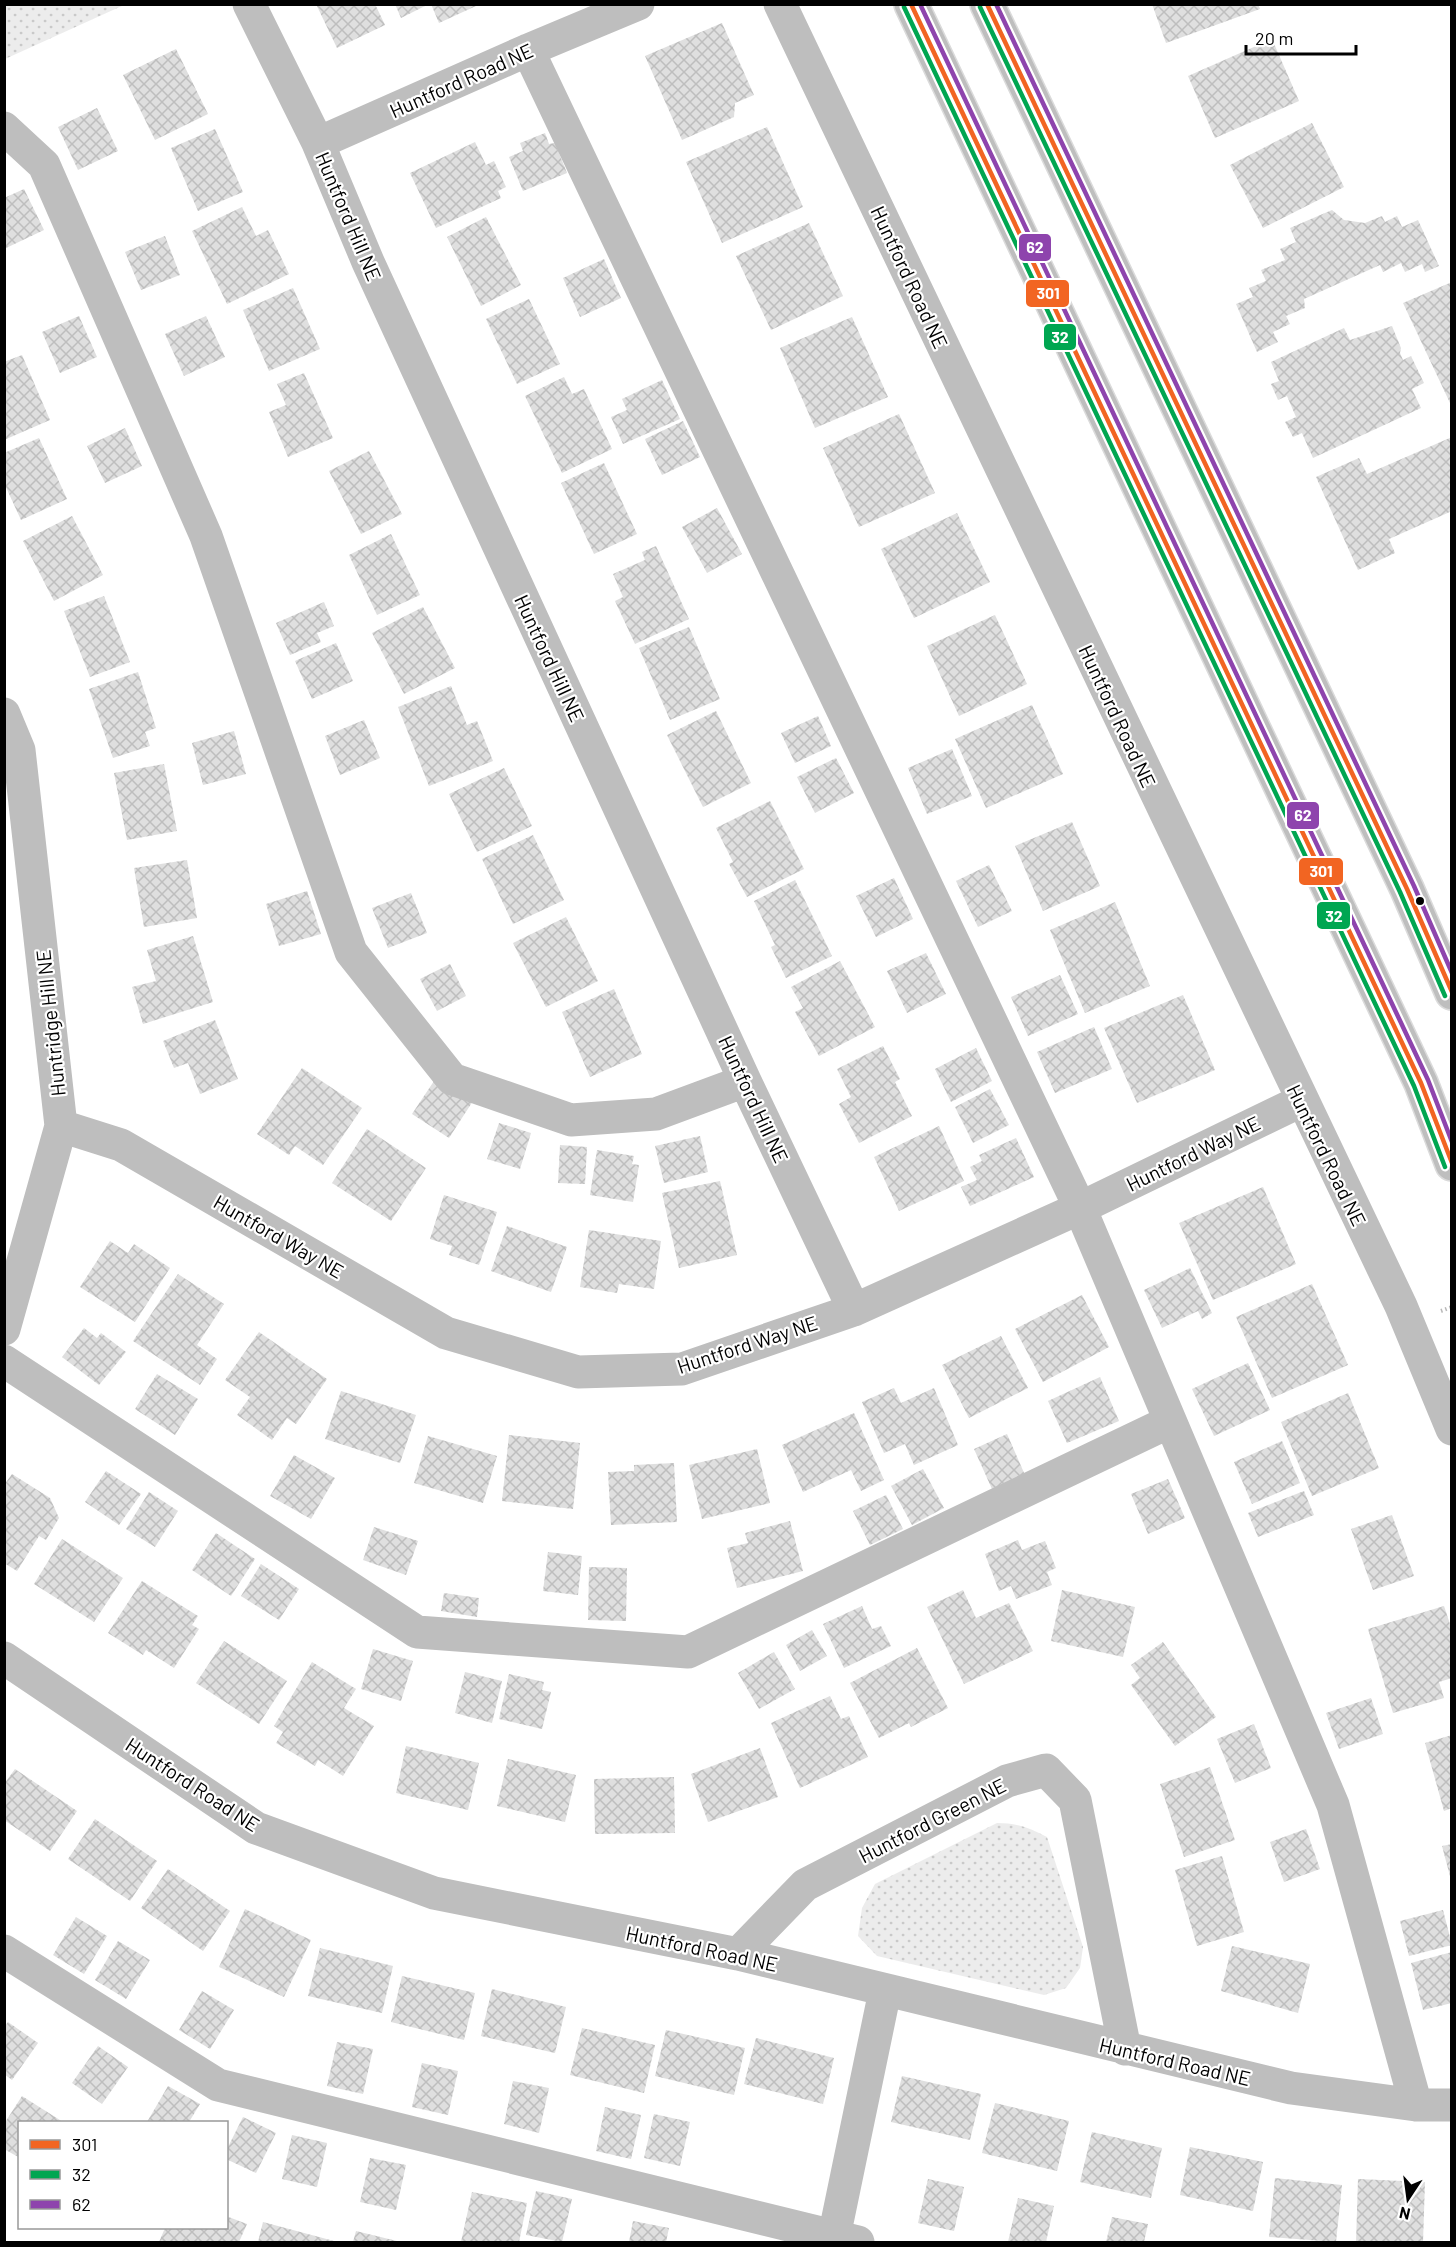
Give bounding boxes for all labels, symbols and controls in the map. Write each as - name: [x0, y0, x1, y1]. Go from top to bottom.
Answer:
- scale bar: [1246, 18, 1356, 56]
- text: 20 m: [1255, 27, 1293, 49]
- street label: Huntford Road NE: [385, 38, 537, 122]
- street label: Huntford Hill NE: [311, 148, 387, 284]
- street label: Huntford Road NE: [866, 202, 954, 352]
- line badge: 62: [1018, 233, 1052, 262]
- text: 62: [1026, 237, 1044, 256]
- line badge: 301: [1025, 279, 1070, 308]
- text: 301: [1036, 283, 1060, 302]
- line badge: 32: [1043, 323, 1077, 351]
- text: 32: [1051, 327, 1069, 346]
- street label: Huntford Hill NE: [510, 590, 590, 726]
- street label: Huntford Road NE: [1074, 641, 1162, 791]
- line badge: 62: [1286, 801, 1320, 830]
- text: 62: [1294, 805, 1312, 824]
- line badge: 301: [1298, 857, 1344, 886]
- text: 301: [1309, 861, 1333, 880]
- unlabelled marker: [1414, 895, 1426, 907]
- line badge: 32: [1316, 901, 1351, 930]
- text: 32: [1325, 906, 1343, 925]
- street label: Huntridge Hill NE: [30, 949, 70, 1097]
- street label: Huntford Hill NE: [714, 1031, 794, 1167]
- street label: Huntford Road NE: [1282, 1080, 1372, 1230]
- street label: Huntford Way NE: [1122, 1110, 1264, 1196]
- street label: Huntford Way NE: [210, 1189, 348, 1283]
- street label: Huntford Way NE: [674, 1310, 820, 1378]
- street label: Huntford Road NE: [122, 1732, 264, 1836]
- street label: Huntford Green NE: [854, 1773, 1010, 1867]
- street label: Huntford Road NE: [624, 1920, 780, 1976]
- street label: Huntford Road NE: [1097, 2032, 1253, 2090]
- legend: [18, 2121, 228, 2229]
- text: 301: [72, 2133, 97, 2155]
- text: 32: [72, 2163, 91, 2185]
- north arrow: [1378, 2169, 1438, 2229]
- text: 62: [72, 2193, 91, 2215]
- text: N: [1397, 2204, 1412, 2225]

